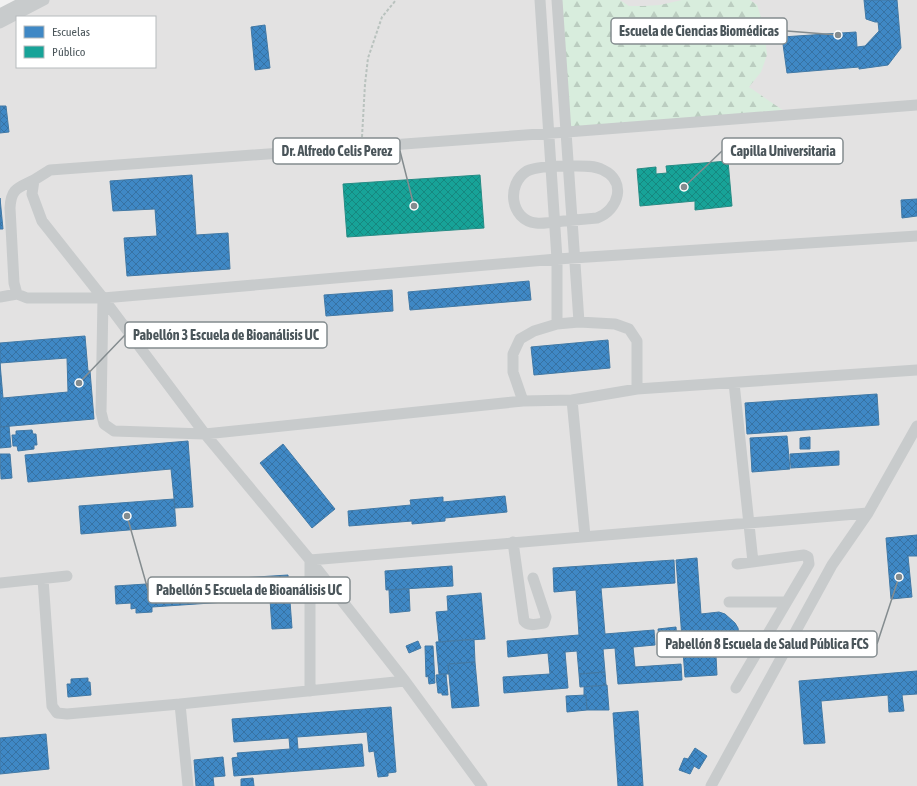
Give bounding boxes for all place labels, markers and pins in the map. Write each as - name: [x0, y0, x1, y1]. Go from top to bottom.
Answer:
- callout: Escuela de Ciencias Biomédicas: [611, 18, 787, 44]
- callout: Dr. Alfredo Celis Perez: [273, 138, 400, 164]
- callout: Capilla Universitaria: [722, 138, 843, 164]
- callout: Pabellón 3 Escuela de Bioanálisis UC: [125, 322, 327, 348]
- callout: Pabellón 5 Escuela de Bioanálisis UC: [148, 577, 350, 603]
- callout: Pabellón 8 Escuela de Salud Pública FCS: [657, 631, 877, 657]

